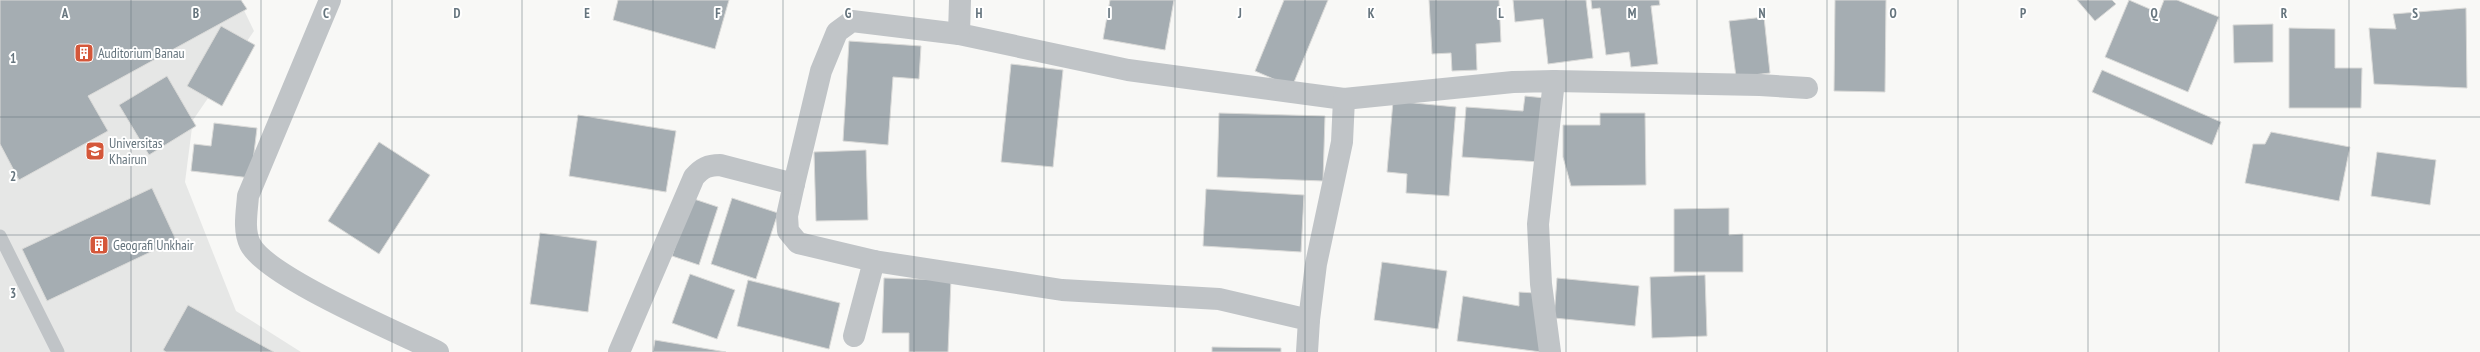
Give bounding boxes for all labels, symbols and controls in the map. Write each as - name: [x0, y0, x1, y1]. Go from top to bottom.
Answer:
- text: A: [61, 5, 69, 22]
- text: B: [193, 5, 199, 22]
- text: C: [323, 5, 329, 22]
- text: D: [454, 5, 461, 22]
- text: E: [584, 5, 590, 22]
- text: F: [715, 5, 721, 22]
- text: G: [845, 5, 852, 22]
- text: H: [976, 5, 983, 22]
- text: I: [1107, 5, 1111, 22]
- text: J: [1237, 5, 1242, 22]
- text: K: [1368, 5, 1375, 22]
- text: L: [1498, 5, 1504, 22]
- text: M: [1628, 5, 1637, 22]
- text: N: [1758, 5, 1766, 22]
- text: O: [1889, 5, 1897, 22]
- text: P: [2020, 5, 2026, 22]
- text: Q: [2150, 5, 2158, 22]
- text: R: [2281, 5, 2288, 22]
- text: S: [2412, 5, 2418, 22]
- building icon: Auditorium Banau: [73, 42, 95, 64]
- place label: Auditorium Banau: [98, 44, 185, 62]
- text: 1: [10, 50, 16, 67]
- place label: Universitas Khairun: [109, 134, 163, 168]
- school or university icon: Universitas Khairun: [84, 140, 106, 162]
- text: 2: [10, 168, 16, 185]
- building icon: Geografi Unkhair: [88, 234, 110, 256]
- place label: Geografi Unkhair: [113, 236, 194, 254]
- text: 3: [10, 285, 16, 302]

